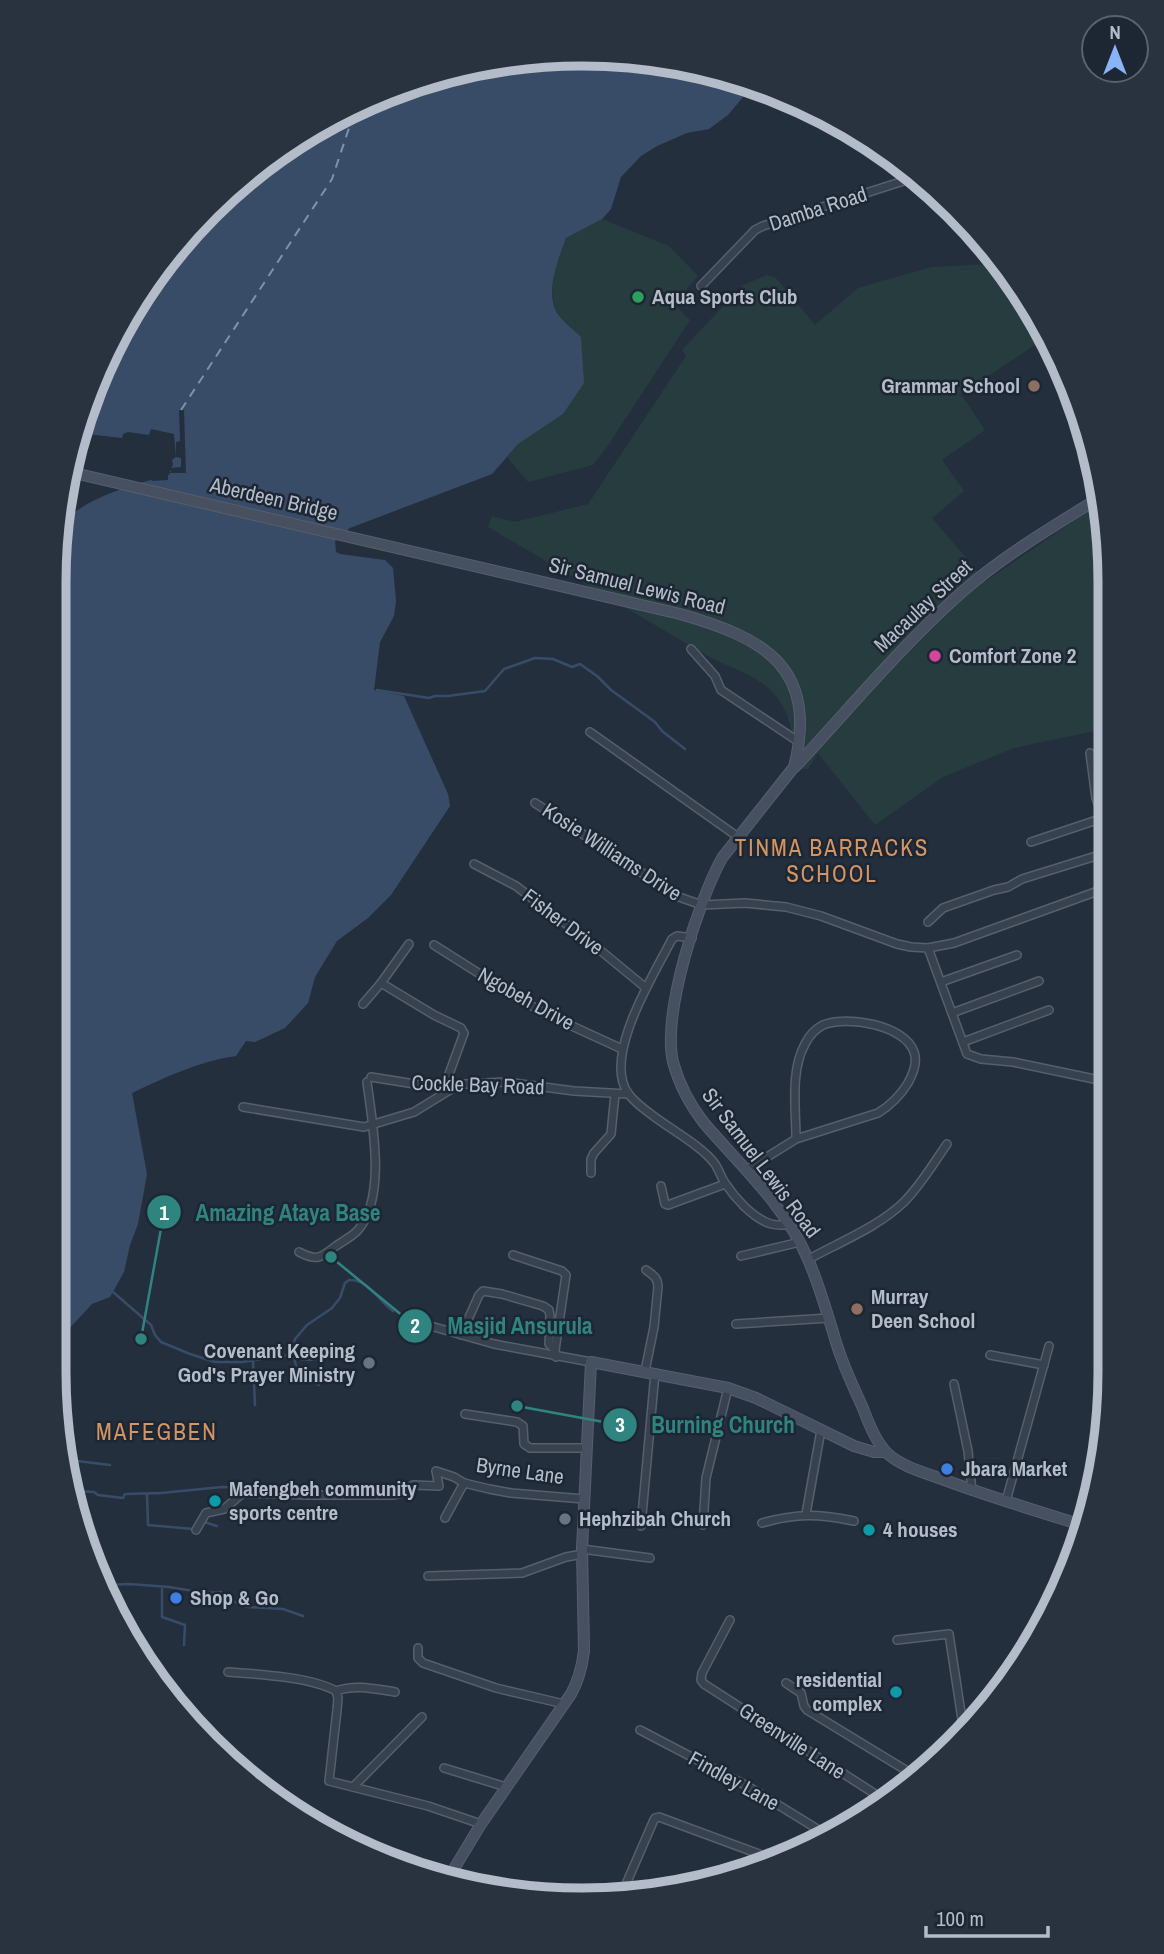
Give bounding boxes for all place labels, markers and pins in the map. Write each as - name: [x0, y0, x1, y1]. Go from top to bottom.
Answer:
- place label: Aqua Sports Club: [652, 282, 797, 311]
- marker: Aqua Sports Club: [630, 289, 646, 305]
- place label: Grammar School: [881, 371, 1020, 400]
- marker: Grammar School: [1026, 378, 1042, 394]
- place label: Comfort Zone 2: [949, 641, 1076, 670]
- marker: Comfort Zone 2: [927, 648, 943, 664]
- callout: Amazing Ataya Base: [146, 1190, 395, 1234]
- place label: Murray Deen School: [871, 1282, 975, 1335]
- marker: Murray Deen School: [849, 1301, 865, 1317]
- callout: Masjid Ansurula: [398, 1304, 606, 1348]
- place label: Covenant Keeping God's Prayer Ministry: [178, 1336, 355, 1389]
- marker: Covenant Keeping God's Prayer Ministry: [361, 1355, 377, 1371]
- callout: Burning Church: [602, 1403, 809, 1447]
- place label: Jbara Market: [961, 1454, 1068, 1483]
- marker: Jbara Market: [939, 1461, 955, 1477]
- place label: Mafengbeh community sports centre: [229, 1474, 417, 1527]
- marker: Mafengbeh community sports centre: [207, 1493, 223, 1509]
- place label: Hephzibah Church: [579, 1504, 731, 1533]
- marker: Hephzibah Church: [557, 1511, 573, 1527]
- place label: 4 houses: [883, 1515, 958, 1544]
- marker: 4 houses: [861, 1522, 877, 1538]
- place label: Shop & Go: [190, 1583, 279, 1612]
- marker: Shop & Go: [168, 1590, 184, 1606]
- place label: residential complex: [796, 1665, 882, 1718]
- marker: residential complex: [888, 1684, 904, 1700]

